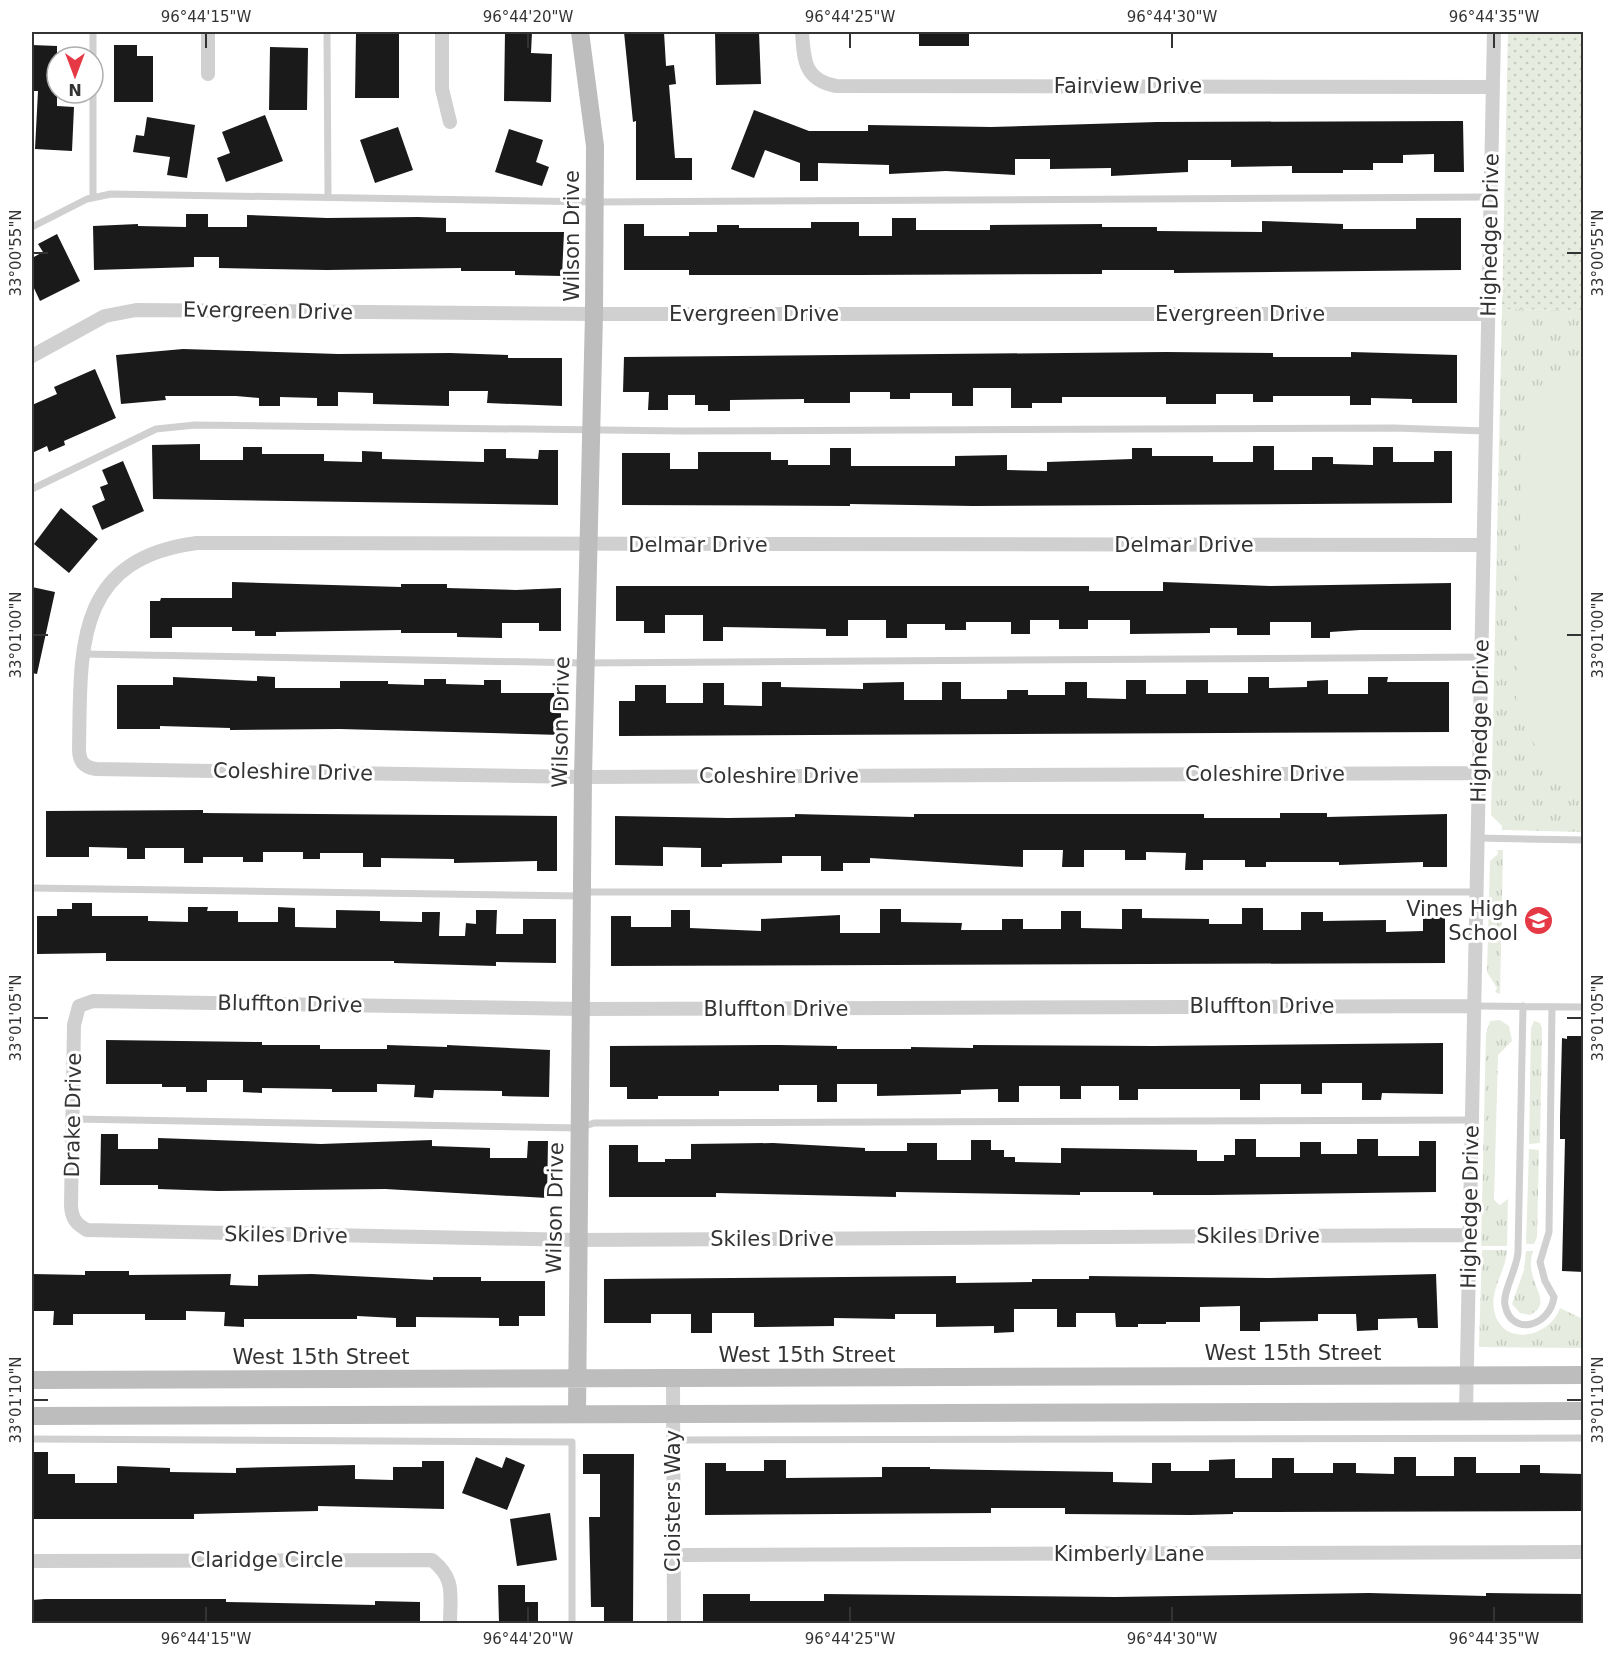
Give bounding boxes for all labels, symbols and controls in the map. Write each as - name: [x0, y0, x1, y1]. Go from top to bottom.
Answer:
- text: 96°44'15"W: [161, 8, 251, 26]
- text: 96°44'20"W: [483, 8, 573, 26]
- text: 96°44'25"W: [805, 8, 895, 26]
- text: 96°44'30"W: [1127, 8, 1217, 26]
- text: 96°44'35"W: [1449, 8, 1539, 26]
- north arrow: [45, 45, 105, 105]
- street label: Fairview Drive: [1054, 74, 1202, 98]
- text: N: [68, 80, 82, 99]
- street label: Highedge Drive: [1477, 153, 1503, 317]
- street label: Wilson Drive: [560, 170, 584, 302]
- text: 33°00'55"N: [7, 209, 25, 297]
- text: 33°00'55"N: [1589, 209, 1607, 297]
- street label: Evergreen Drive: [183, 298, 353, 324]
- street label: Evergreen Drive: [669, 302, 839, 326]
- street label: Evergreen Drive: [1155, 302, 1325, 326]
- street label: Delmar Drive: [628, 533, 768, 557]
- street label: Delmar Drive: [1114, 533, 1254, 557]
- text: 33°01'00"N: [7, 591, 25, 679]
- text: 33°01'00"N: [1589, 591, 1607, 679]
- street label: Highedge Drive: [1467, 639, 1493, 803]
- street label: Wilson Drive: [548, 656, 574, 788]
- street label: Coleshire Drive: [213, 759, 373, 785]
- street label: Coleshire Drive: [1185, 762, 1345, 786]
- street label: Coleshire Drive: [699, 764, 859, 788]
- place label: Vines High School: [1406, 897, 1518, 945]
- school or university icon: Vines High School: [1523, 905, 1555, 937]
- text: 33°01'05"N: [7, 974, 25, 1062]
- text: 33°01'05"N: [1589, 974, 1607, 1062]
- street label: Bluffton Drive: [217, 991, 363, 1017]
- street label: Bluffton Drive: [1189, 994, 1335, 1018]
- street label: Bluffton Drive: [703, 997, 849, 1021]
- street label: Drake Drive: [60, 1052, 86, 1178]
- street label: Highedge Drive: [1457, 1125, 1483, 1289]
- street label: Wilson Drive: [542, 1142, 568, 1274]
- street label: Skiles Drive: [224, 1222, 348, 1248]
- street label: Skiles Drive: [1196, 1224, 1320, 1248]
- street label: Skiles Drive: [710, 1227, 834, 1251]
- street label: West 15th Street: [1204, 1341, 1382, 1365]
- street label: West 15th Street: [718, 1343, 896, 1367]
- street label: West 15th Street: [232, 1345, 410, 1369]
- text: 33°01'10"N: [7, 1356, 25, 1444]
- text: 33°01'10"N: [1589, 1356, 1607, 1444]
- street label: Cloisters Way: [661, 1430, 685, 1572]
- street label: Kimberly Lane: [1054, 1542, 1204, 1566]
- street label: Claridge Circle: [190, 1548, 344, 1572]
- text: 96°44'15"W: [161, 1630, 251, 1648]
- text: 96°44'20"W: [483, 1630, 573, 1648]
- text: 96°44'25"W: [805, 1630, 895, 1648]
- text: 96°44'30"W: [1127, 1630, 1217, 1648]
- text: 96°44'35"W: [1449, 1630, 1539, 1648]

